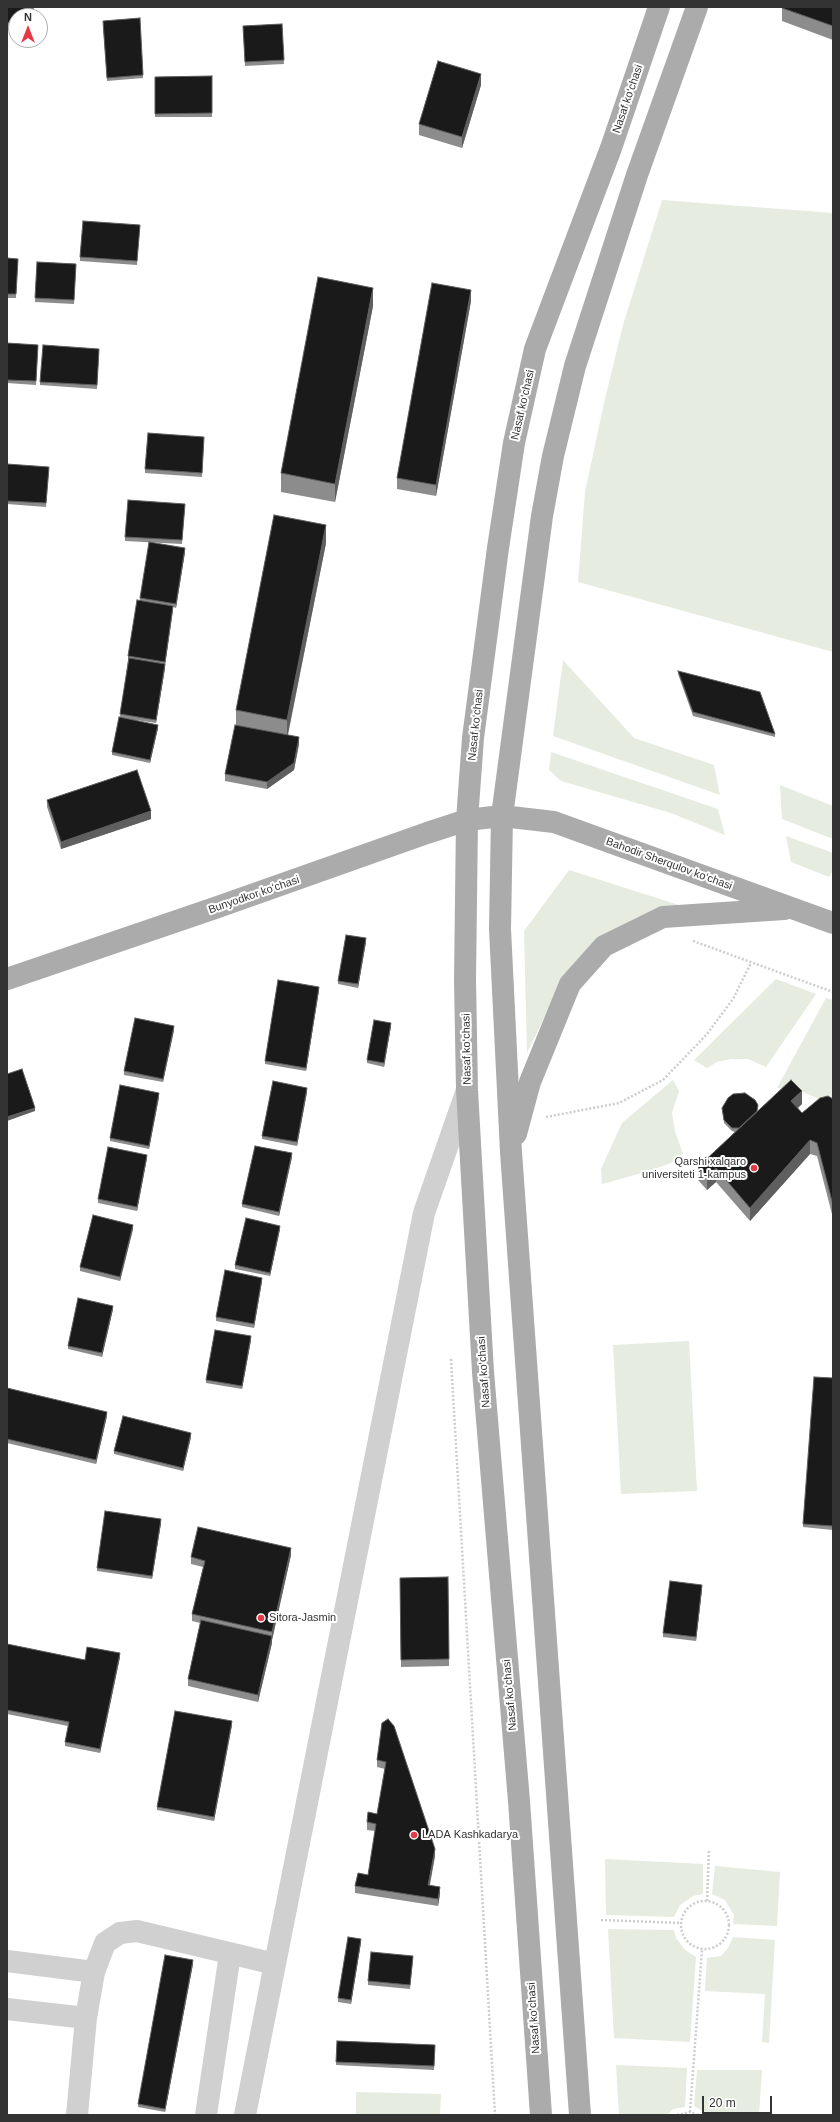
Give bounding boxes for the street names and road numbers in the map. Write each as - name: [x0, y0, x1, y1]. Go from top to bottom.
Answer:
- street label: Nasaf ko‘chasi: [610, 63, 646, 135]
- street label: Nasaf ko‘chasi: [509, 369, 537, 441]
- street label: Nasaf ko‘chasi: [466, 689, 486, 761]
- street label: Bahodir Sherqulov ko‘chasi: [604, 835, 734, 893]
- street label: Bunyodkor koʻchasi: [207, 873, 301, 917]
- street label: Nasaf ko‘chasi: [460, 1013, 474, 1085]
- street label: Nasaf ko‘chasi: [475, 1336, 493, 1408]
- street label: Nasaf ko‘chasi: [500, 1659, 520, 1731]
- street label: Nasaf ko‘chasi: [525, 1982, 543, 2054]

